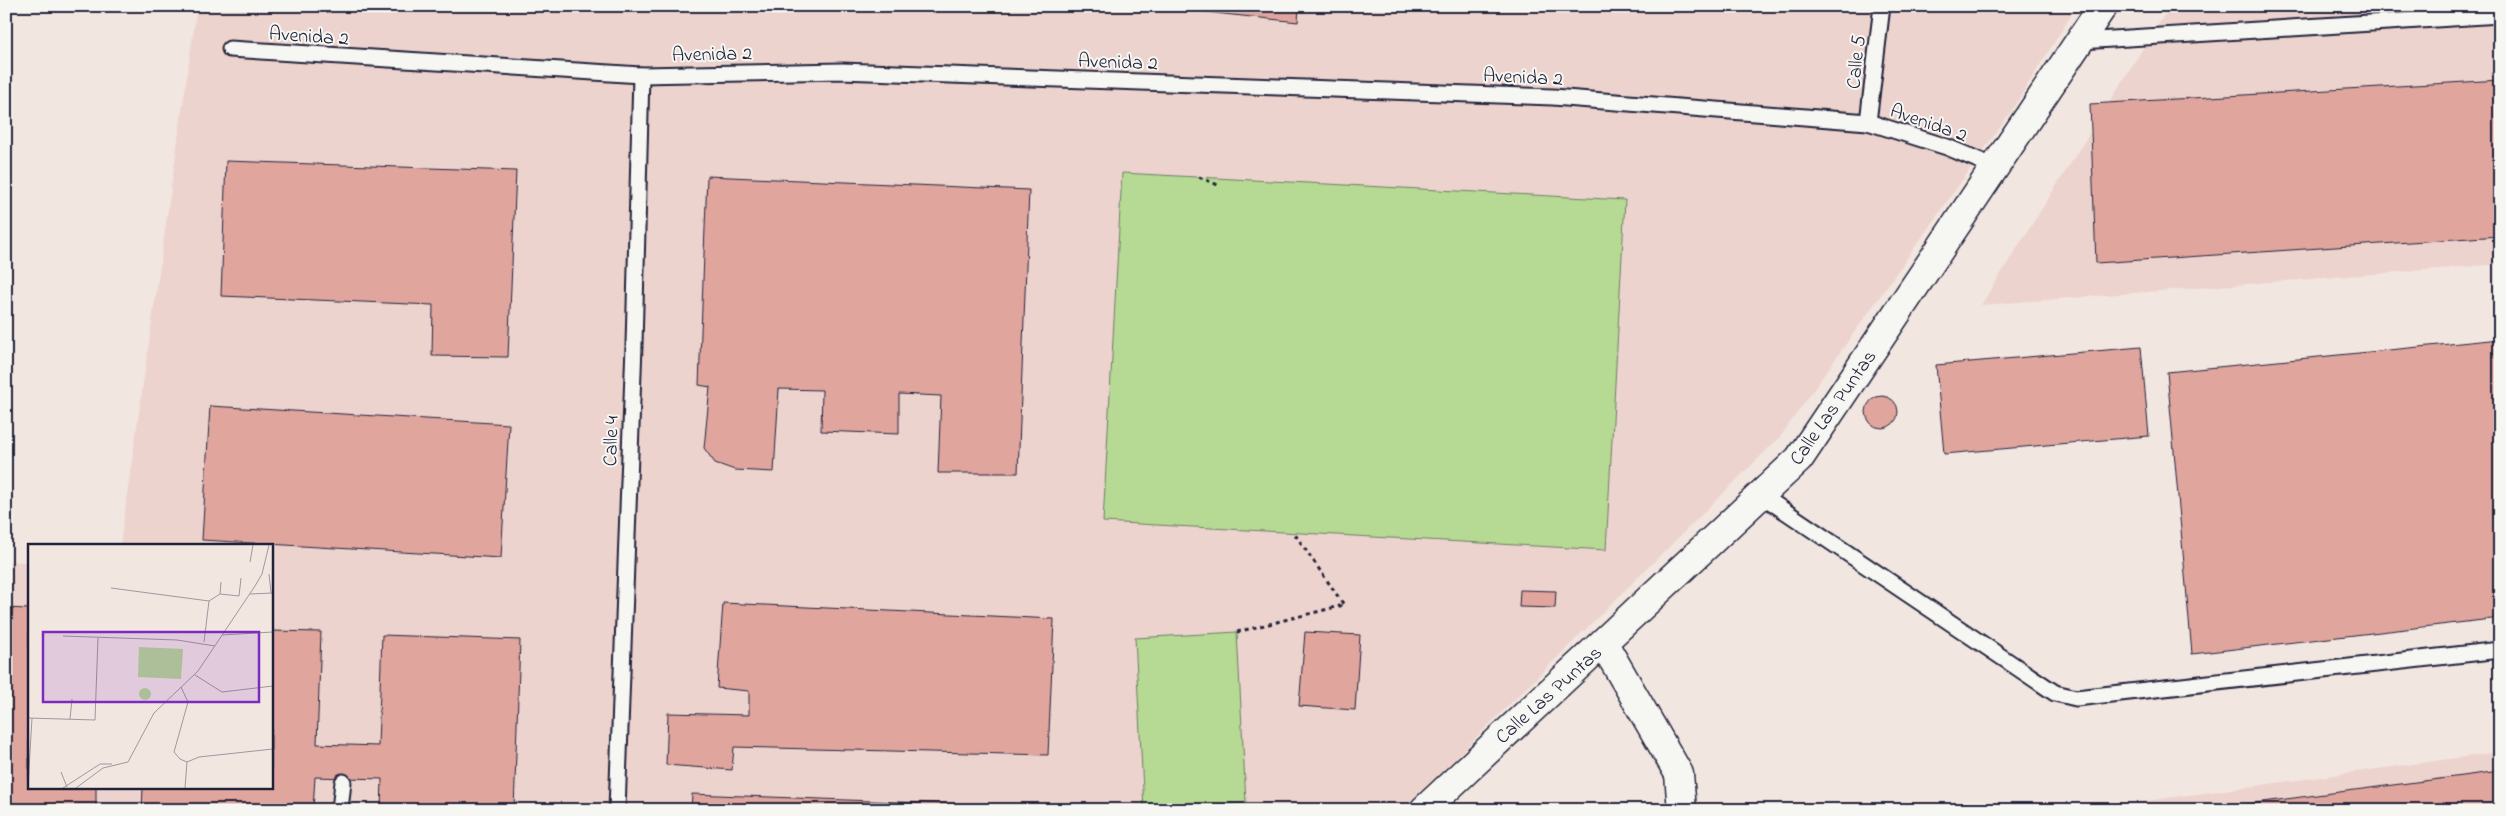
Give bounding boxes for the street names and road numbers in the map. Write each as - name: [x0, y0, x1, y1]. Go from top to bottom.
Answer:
- street label: Avenida 2: [268, 20, 350, 55]
- street label: Calle 5: [1840, 34, 1875, 91]
- street label: Avenida 2: [672, 40, 752, 71]
- street label: Avenida 2: [1077, 48, 1158, 79]
- street label: Avenida 2: [1482, 62, 1564, 95]
- street label: Avenida 2: [1886, 98, 1971, 151]
- street label: Calle Las Puntas: [1783, 345, 1885, 472]
- street label: Calle 4: [597, 415, 628, 467]
- street label: Calle Las Puntas: [1490, 640, 1610, 752]

